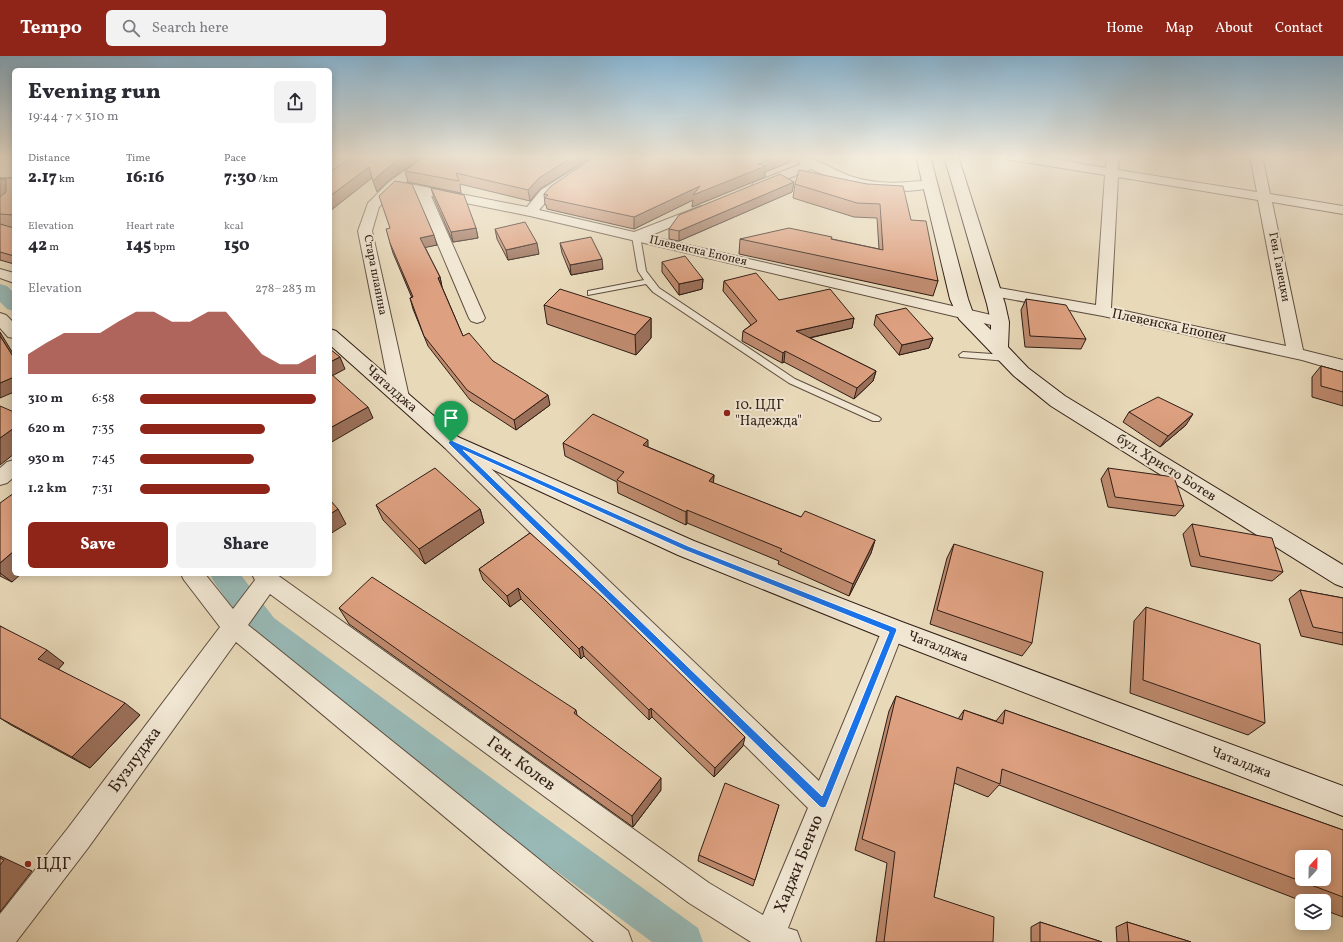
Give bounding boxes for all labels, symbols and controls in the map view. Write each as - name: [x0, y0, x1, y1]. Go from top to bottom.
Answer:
- search box: [106, 10, 386, 46]
- text: Tempo: [20, 15, 82, 41]
- icon: search: [120, 17, 142, 39]
- text: Search here: [152, 18, 229, 39]
- text: Home: [1106, 19, 1143, 38]
- text: Map: [1165, 19, 1193, 38]
- text: About: [1215, 19, 1253, 38]
- text: Contact: [1275, 19, 1323, 38]
- text: Evening run: [28, 77, 161, 108]
- button: share: [274, 81, 316, 123]
- text: 19:44 · 7 × 310 m: [28, 108, 118, 126]
- text: Distance: [28, 151, 70, 166]
- text: Time: [126, 151, 150, 166]
- text: Pace: [224, 151, 246, 166]
- text: 2.17: [28, 166, 57, 189]
- text: 16:16: [126, 166, 164, 189]
- text: 7:30: [224, 166, 256, 189]
- text: km: [57, 172, 75, 187]
- text: /km: [256, 172, 278, 187]
- text: Elevation: [28, 219, 74, 234]
- text: Heart rate: [126, 219, 175, 234]
- text: kcal: [224, 219, 244, 234]
- street label: Ген. Ганецки: [1264, 231, 1294, 303]
- street label: Плевенска Епопея: [648, 232, 748, 270]
- street label: Стара планина: [359, 233, 391, 317]
- text: 42: [28, 234, 47, 257]
- text: 145: [126, 234, 151, 257]
- text: 150: [224, 234, 250, 257]
- text: m: [47, 240, 59, 255]
- text: bpm: [151, 240, 176, 255]
- text: Elevation: [28, 280, 82, 298]
- text: 278–283 m: [255, 280, 316, 298]
- street label: Плевенска Епопея: [1110, 305, 1228, 347]
- street label: Чаталджа: [361, 361, 421, 417]
- text: 310 m: [28, 390, 63, 408]
- text: 6:58: [92, 390, 115, 408]
- place label: 10. ЦДГ "Надежда": [735, 396, 802, 431]
- pin: [434, 401, 468, 442]
- icon: arrive: [440, 407, 462, 429]
- marker: 10. ЦДГ "Надежда": [722, 408, 732, 418]
- text: 620 m: [28, 420, 65, 438]
- text: 7:35: [92, 420, 114, 438]
- street label: бул. Христо Ботев: [1112, 430, 1220, 506]
- text: 930 m: [28, 450, 65, 468]
- text: 7:45: [92, 450, 115, 468]
- text: 1.2 km: [28, 480, 67, 498]
- text: 7:31: [92, 480, 113, 498]
- button: Save: [28, 522, 168, 568]
- button: Share: [176, 522, 316, 568]
- street label: Чаталджа: [905, 627, 971, 667]
- street label: Бузлуджа: [103, 722, 167, 798]
- street label: Ген. Колев: [482, 731, 560, 797]
- street label: Чаталджа: [1208, 743, 1274, 783]
- street label: Хаджи Бенчо: [769, 812, 829, 916]
- north arrow: [1295, 850, 1331, 886]
- map controls: [1295, 850, 1331, 930]
- place label: ЦДГ: [36, 853, 71, 876]
- marker: ЦДГ: [23, 859, 33, 869]
- button: layers: [1295, 894, 1331, 930]

